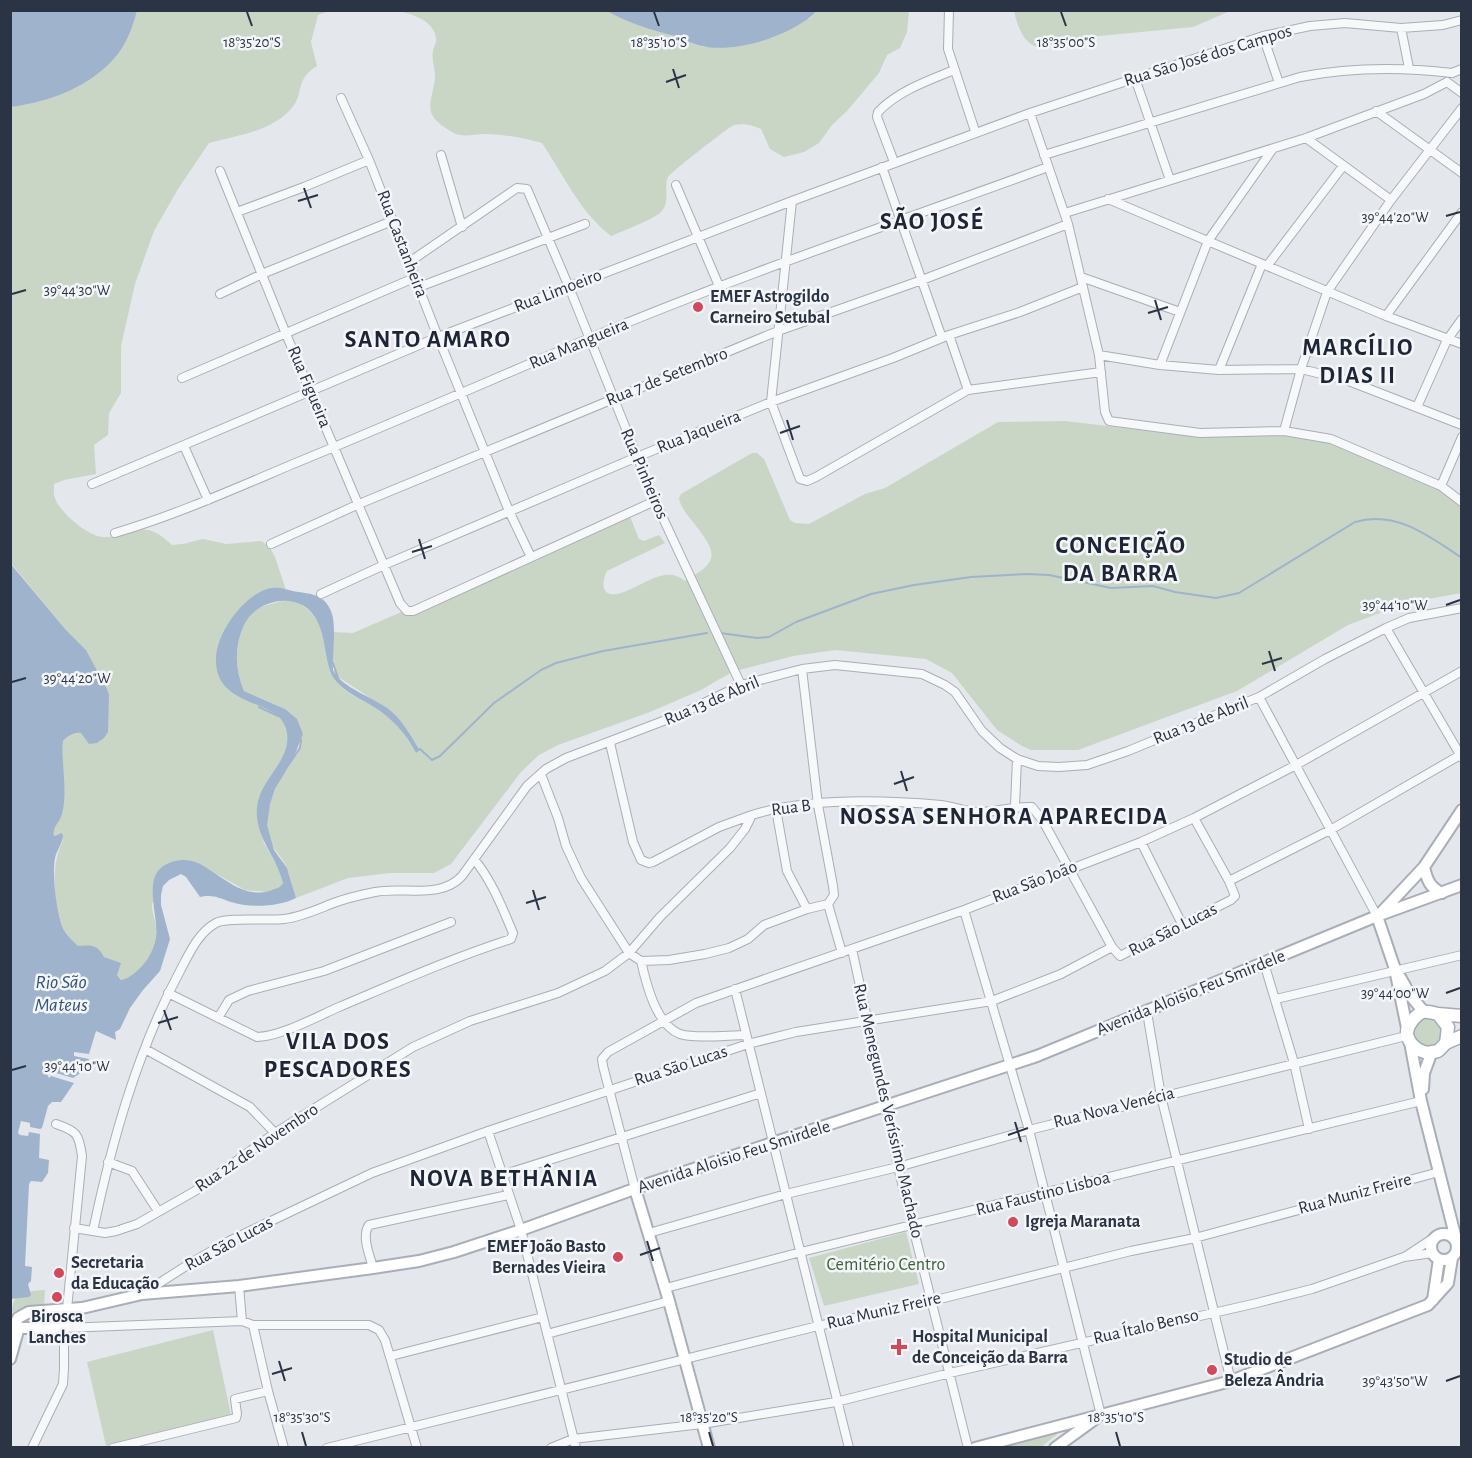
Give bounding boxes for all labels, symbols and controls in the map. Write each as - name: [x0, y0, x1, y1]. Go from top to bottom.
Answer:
- street label: Rua São José dos Campos: [1122, 22, 1294, 90]
- text: 18°35'20"S: [223, 35, 281, 50]
- text: 18°35'10"S: [631, 35, 687, 50]
- text: 18°35'00"S: [1037, 35, 1095, 50]
- street label: Rua Castanheira: [373, 188, 431, 300]
- district label: SÃO JOSÉ: [880, 206, 984, 234]
- text: 39°44'20"W: [1361, 210, 1429, 225]
- street label: Rua Limoeiro: [512, 266, 605, 316]
- text: 39°44'30"W: [44, 283, 111, 298]
- place label: EMEF Astrogildo Carneiro Setubal: [710, 288, 830, 327]
- marker: EMEF Astrogildo Carneiro Setubal: [691, 300, 705, 314]
- street label: Rua Mangueira: [527, 315, 631, 373]
- district label: SANTO AMARO: [344, 328, 512, 352]
- district label: MARCÍLIO DIAS II: [1302, 332, 1414, 388]
- street label: Rua Figueira: [284, 344, 334, 430]
- street label: Rua 7 de Setembro: [604, 344, 731, 410]
- street label: Rua Jaqueira: [655, 407, 743, 457]
- street label: Rua Pinheiros: [617, 426, 671, 522]
- district label: CONCEIÇÃO DA BARRA: [1056, 530, 1186, 586]
- text: 39°44'10"W: [1362, 598, 1428, 613]
- text: 39°44'20"W: [43, 671, 111, 686]
- street label: Rua 13 de Abril: [662, 673, 762, 729]
- street label: Rua 13 de Abril: [1151, 694, 1251, 748]
- street label: Rua B: [770, 797, 812, 819]
- district label: NOSSA SENHORA APARECIDA: [839, 805, 1169, 829]
- street label: Rua São João: [990, 857, 1080, 906]
- street label: Rua São Lucas: [1126, 900, 1220, 960]
- street label: Avenida Aloisio Feu Smirdele: [1094, 947, 1288, 1039]
- water label: Rio São Mateus: [34, 972, 88, 1015]
- street label: Rua Menegundes Veríssimo Machado: [850, 982, 926, 1240]
- text: 39°44'00"W: [1361, 986, 1430, 1001]
- district label: VILA DOS PESCADORES: [264, 1030, 412, 1082]
- street label: Rua São Lucas: [632, 1042, 730, 1090]
- text: 39°44'10"W: [44, 1059, 110, 1074]
- street label: Rua Nova Venécia: [1052, 1084, 1176, 1132]
- street label: Rua 22 de Novembro: [192, 1100, 322, 1196]
- street label: Avenida Aloisio Feu Smirdele: [635, 1117, 833, 1197]
- district label: NOVA BETHÂNIA: [409, 1163, 599, 1191]
- street label: Rua Faustino Lisboa: [974, 1169, 1112, 1219]
- street label: Rua Muniz Freire: [1296, 1170, 1414, 1218]
- street label: Rua São Lucas: [182, 1213, 276, 1275]
- place label: Igreja Maranata: [1025, 1213, 1141, 1231]
- marker: Igreja Maranata: [1006, 1215, 1020, 1229]
- place label: EMEF João Basto Bernades Vieira: [487, 1238, 606, 1277]
- marker: EMEF João Basto Bernades Vieira: [611, 1250, 625, 1264]
- place label: Secretaria da Educação: [71, 1254, 159, 1293]
- park label: Cemitério Centro: [827, 1256, 946, 1274]
- marker: Secretaria da Educação: [52, 1266, 66, 1280]
- street label: Rua Muniz Freire: [825, 1289, 943, 1333]
- marker: Birosca Lanches: [50, 1290, 64, 1304]
- street label: Rua Ítalo Benso: [1091, 1303, 1201, 1348]
- place label: Birosca Lanches: [28, 1308, 86, 1347]
- place label: Hospital Municipal de Conceição da Barra: [912, 1328, 1068, 1367]
- marker: Hospital Municipal de Conceição da Barra: [890, 1338, 908, 1356]
- place label: Studio de Beleza Ândria: [1224, 1351, 1325, 1390]
- marker: Studio de Beleza Ândria: [1205, 1363, 1219, 1377]
- text: 39°43'50"W: [1362, 1374, 1428, 1389]
- text: 18°35'30"S: [274, 1410, 331, 1425]
- text: 18°35'20"S: [680, 1410, 738, 1425]
- text: 18°35'10"S: [1088, 1410, 1144, 1425]

